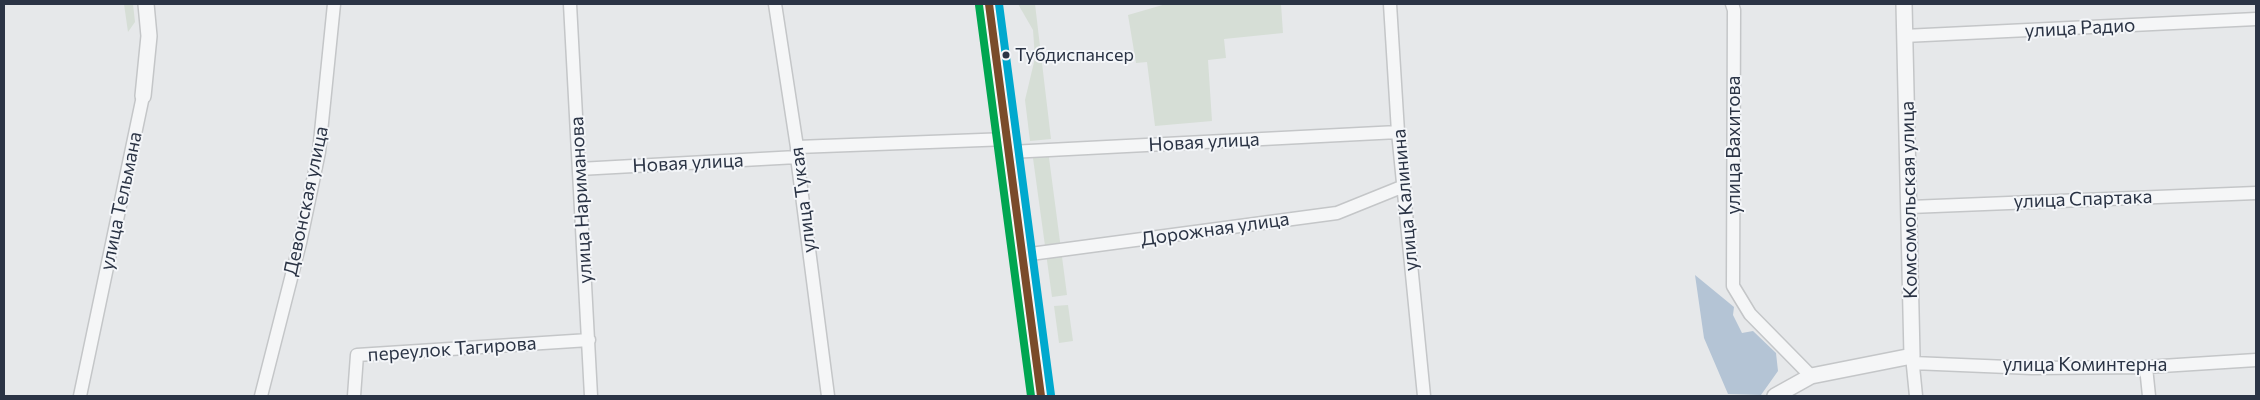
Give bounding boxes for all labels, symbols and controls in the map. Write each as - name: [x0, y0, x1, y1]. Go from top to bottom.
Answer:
- street label: улица Радио: [2024, 14, 2136, 42]
- place label: Тубдиспансер: [1015, 44, 1134, 66]
- marker: Тубдиспансер: [1001, 50, 1011, 60]
- street label: улица Вахитова: [1723, 76, 1745, 214]
- street label: Комсомольская улица: [1896, 101, 1922, 299]
- street label: улица Нариманова: [565, 116, 597, 284]
- street label: Девонская улица: [279, 124, 333, 278]
- street label: Новая улица: [1148, 128, 1260, 156]
- street label: улица Калинина: [1387, 128, 1423, 272]
- street label: улица Тельмана: [95, 130, 147, 272]
- street label: улица Тукая: [785, 146, 821, 254]
- street label: Новая улица: [632, 149, 744, 177]
- street label: улица Спартака: [2013, 185, 2153, 213]
- street label: Дорожная улица: [1139, 207, 1291, 251]
- street label: переулок Тагирова: [367, 332, 537, 366]
- street label: улица Коминтерна: [2003, 354, 2167, 376]

